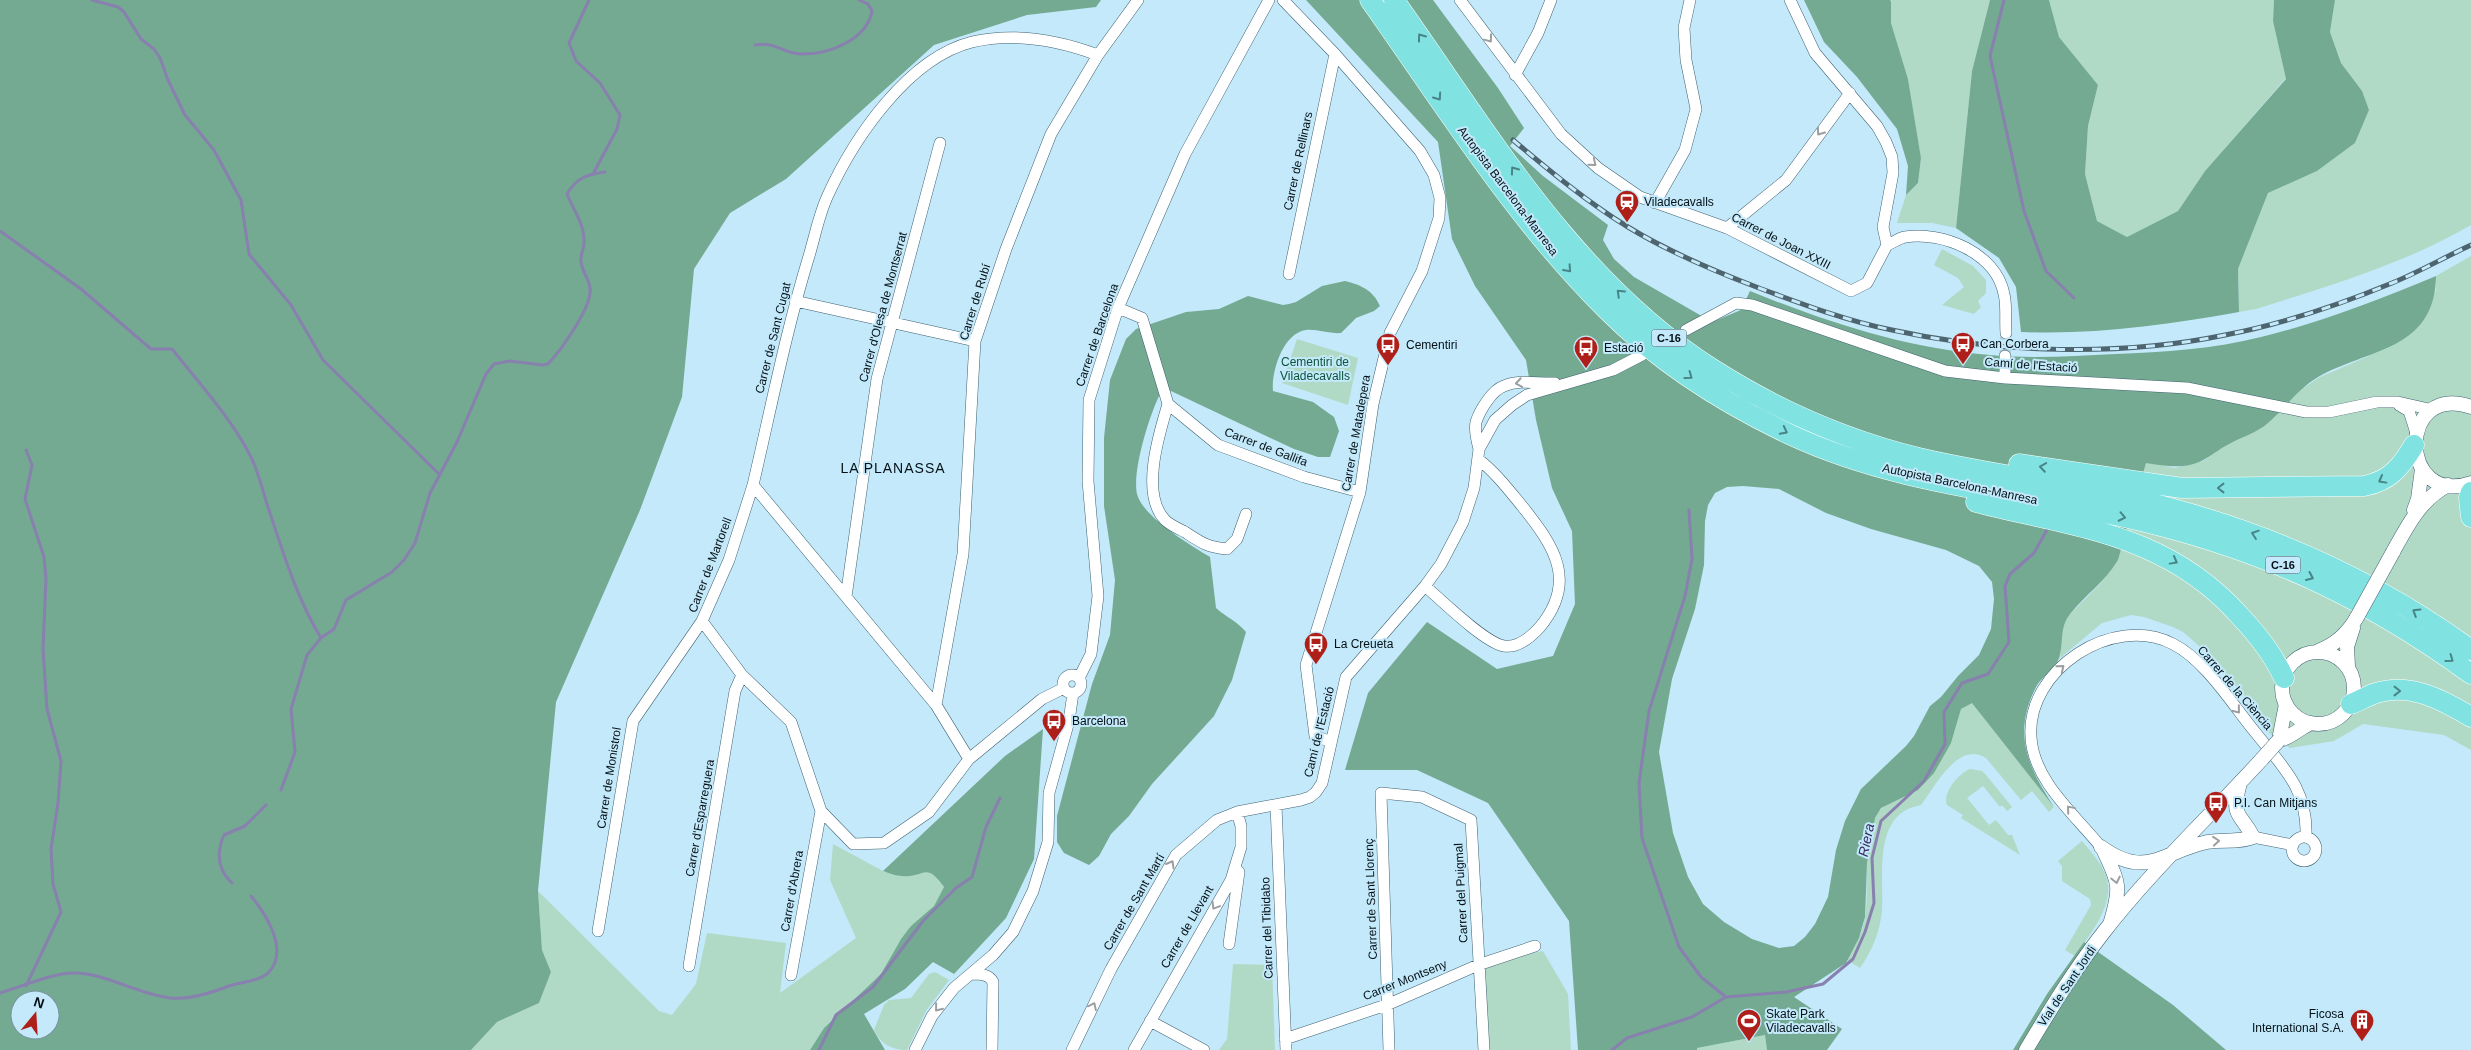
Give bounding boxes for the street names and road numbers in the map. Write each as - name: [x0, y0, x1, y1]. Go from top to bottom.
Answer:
- street label: Carrer de Rellinars: [1281, 110, 1315, 212]
- street label: Autopista Barcelona-Manresa: [1455, 124, 1561, 259]
- street label: Carrer de Joan XXIII: [1729, 210, 1833, 272]
- street label: Carrer d'Olesa de Montserrat: [856, 230, 910, 384]
- street label: Carrer de Rubí: [957, 261, 993, 342]
- street label: Carrer de Sant Cugat: [752, 280, 794, 395]
- street label: Carrer de Barcelona: [1073, 281, 1121, 388]
- road number: C-16: [1652, 329, 1686, 346]
- street label: Camí de l'Estació: [1984, 355, 2078, 375]
- street label: Carrer de Matadepera: [1339, 373, 1373, 492]
- street label: Carrer de Gallifa: [1222, 425, 1310, 469]
- street label: Autopista Barcelona-Manresa: [1881, 461, 2039, 507]
- street label: Carrer de Martorell: [685, 515, 735, 615]
- road number: C-16: [2266, 556, 2300, 574]
- street label: Carrer de la Ciència: [2195, 643, 2275, 733]
- street label: Camí de l'Estació: [1301, 685, 1337, 779]
- street label: Carrer de Monistrol: [594, 726, 624, 830]
- street label: Carrer d'Esparreguera: [683, 758, 717, 878]
- street label: Carrer de Sant Llorenç: [1362, 838, 1380, 960]
- street label: Carrer del Puigmal: [1451, 843, 1471, 943]
- street label: Carrer d'Abrera: [778, 849, 806, 933]
- street label: Carrer de Sant Martí: [1101, 851, 1168, 953]
- street label: Carrer del Tibidabo: [1258, 876, 1276, 979]
- street label: Carrer de Llevant: [1158, 883, 1217, 971]
- street label: Vial de Sant Jordi: [2035, 943, 2099, 1029]
- street label: Carrer Montseny: [1361, 957, 1449, 1003]

